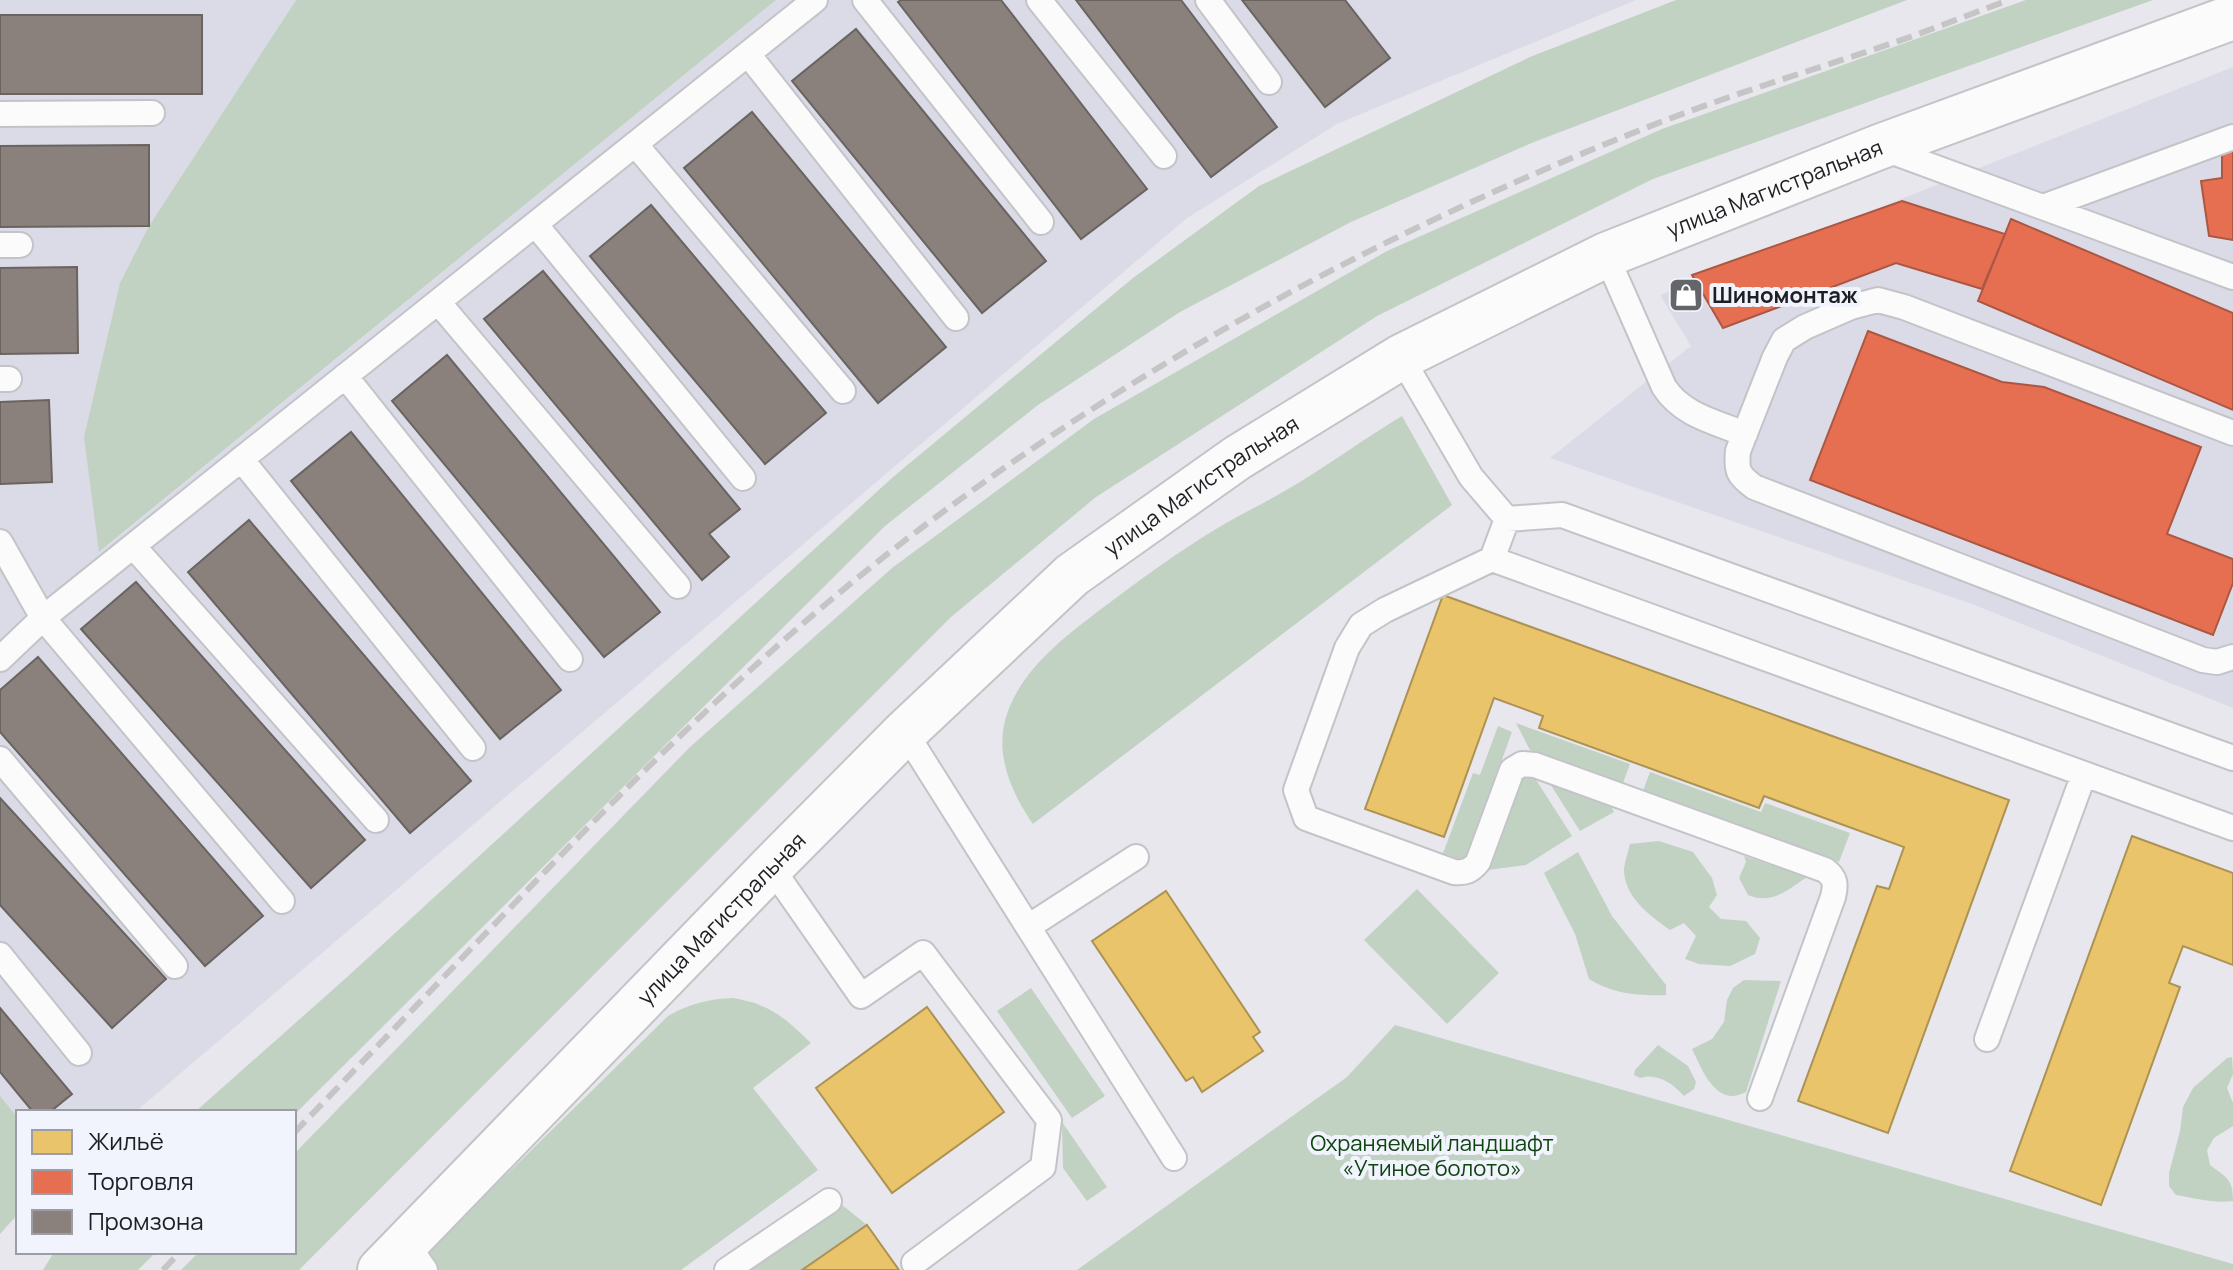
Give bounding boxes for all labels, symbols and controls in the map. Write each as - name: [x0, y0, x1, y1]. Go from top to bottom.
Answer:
- street label: улица Магистральная: [1662, 132, 1887, 245]
- shop icon: Шиномонтаж: [1667, 276, 1705, 314]
- place label: Шиномонтаж: [1712, 280, 1858, 310]
- street label: улица Магистральная: [1098, 409, 1304, 563]
- street label: улица Магистральная: [630, 826, 812, 1011]
- legend: [16, 1110, 296, 1254]
- text: Жильё: [88, 1124, 164, 1157]
- park label: Охраняемый ландшафт «Утиное болото»: [1310, 1128, 1554, 1183]
- text: Торговля: [88, 1164, 194, 1197]
- text: Промзона: [88, 1204, 203, 1237]

